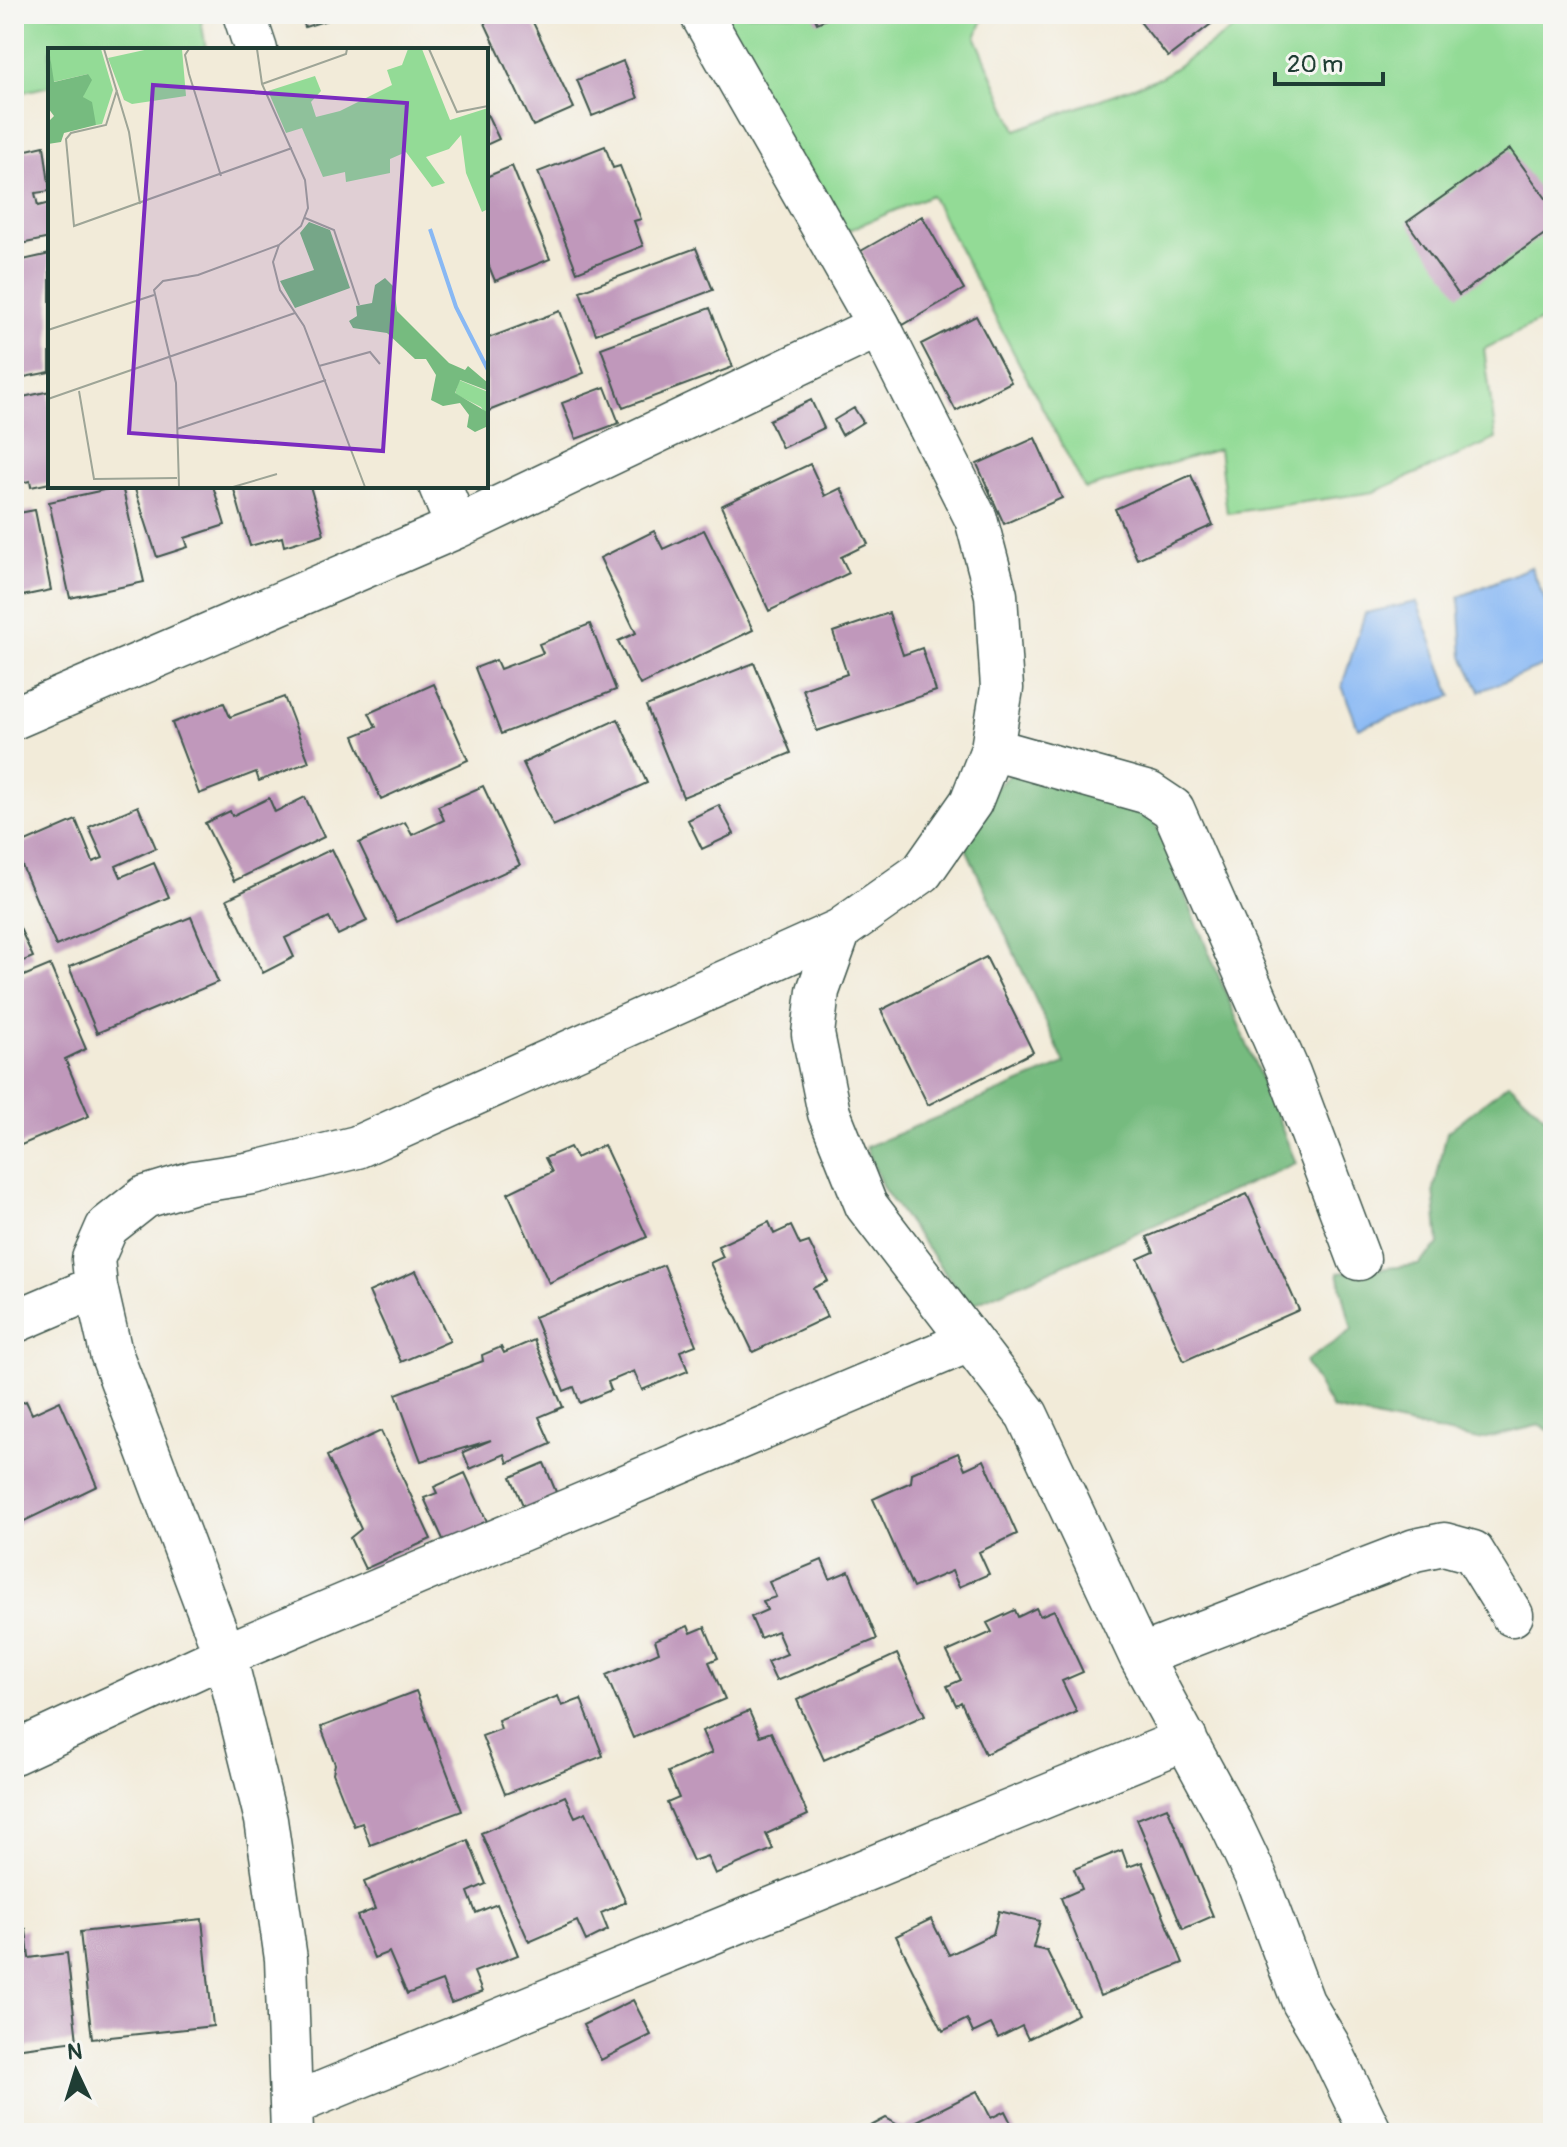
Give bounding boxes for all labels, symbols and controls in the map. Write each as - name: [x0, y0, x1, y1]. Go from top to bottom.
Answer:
- scale bar: [1275, 36, 1383, 86]
- inset map: [48, 48, 488, 488]
- text: 20 m: [1287, 50, 1343, 79]
- north arrow: [36, 2031, 116, 2111]
- text: N: [66, 2038, 83, 2067]

